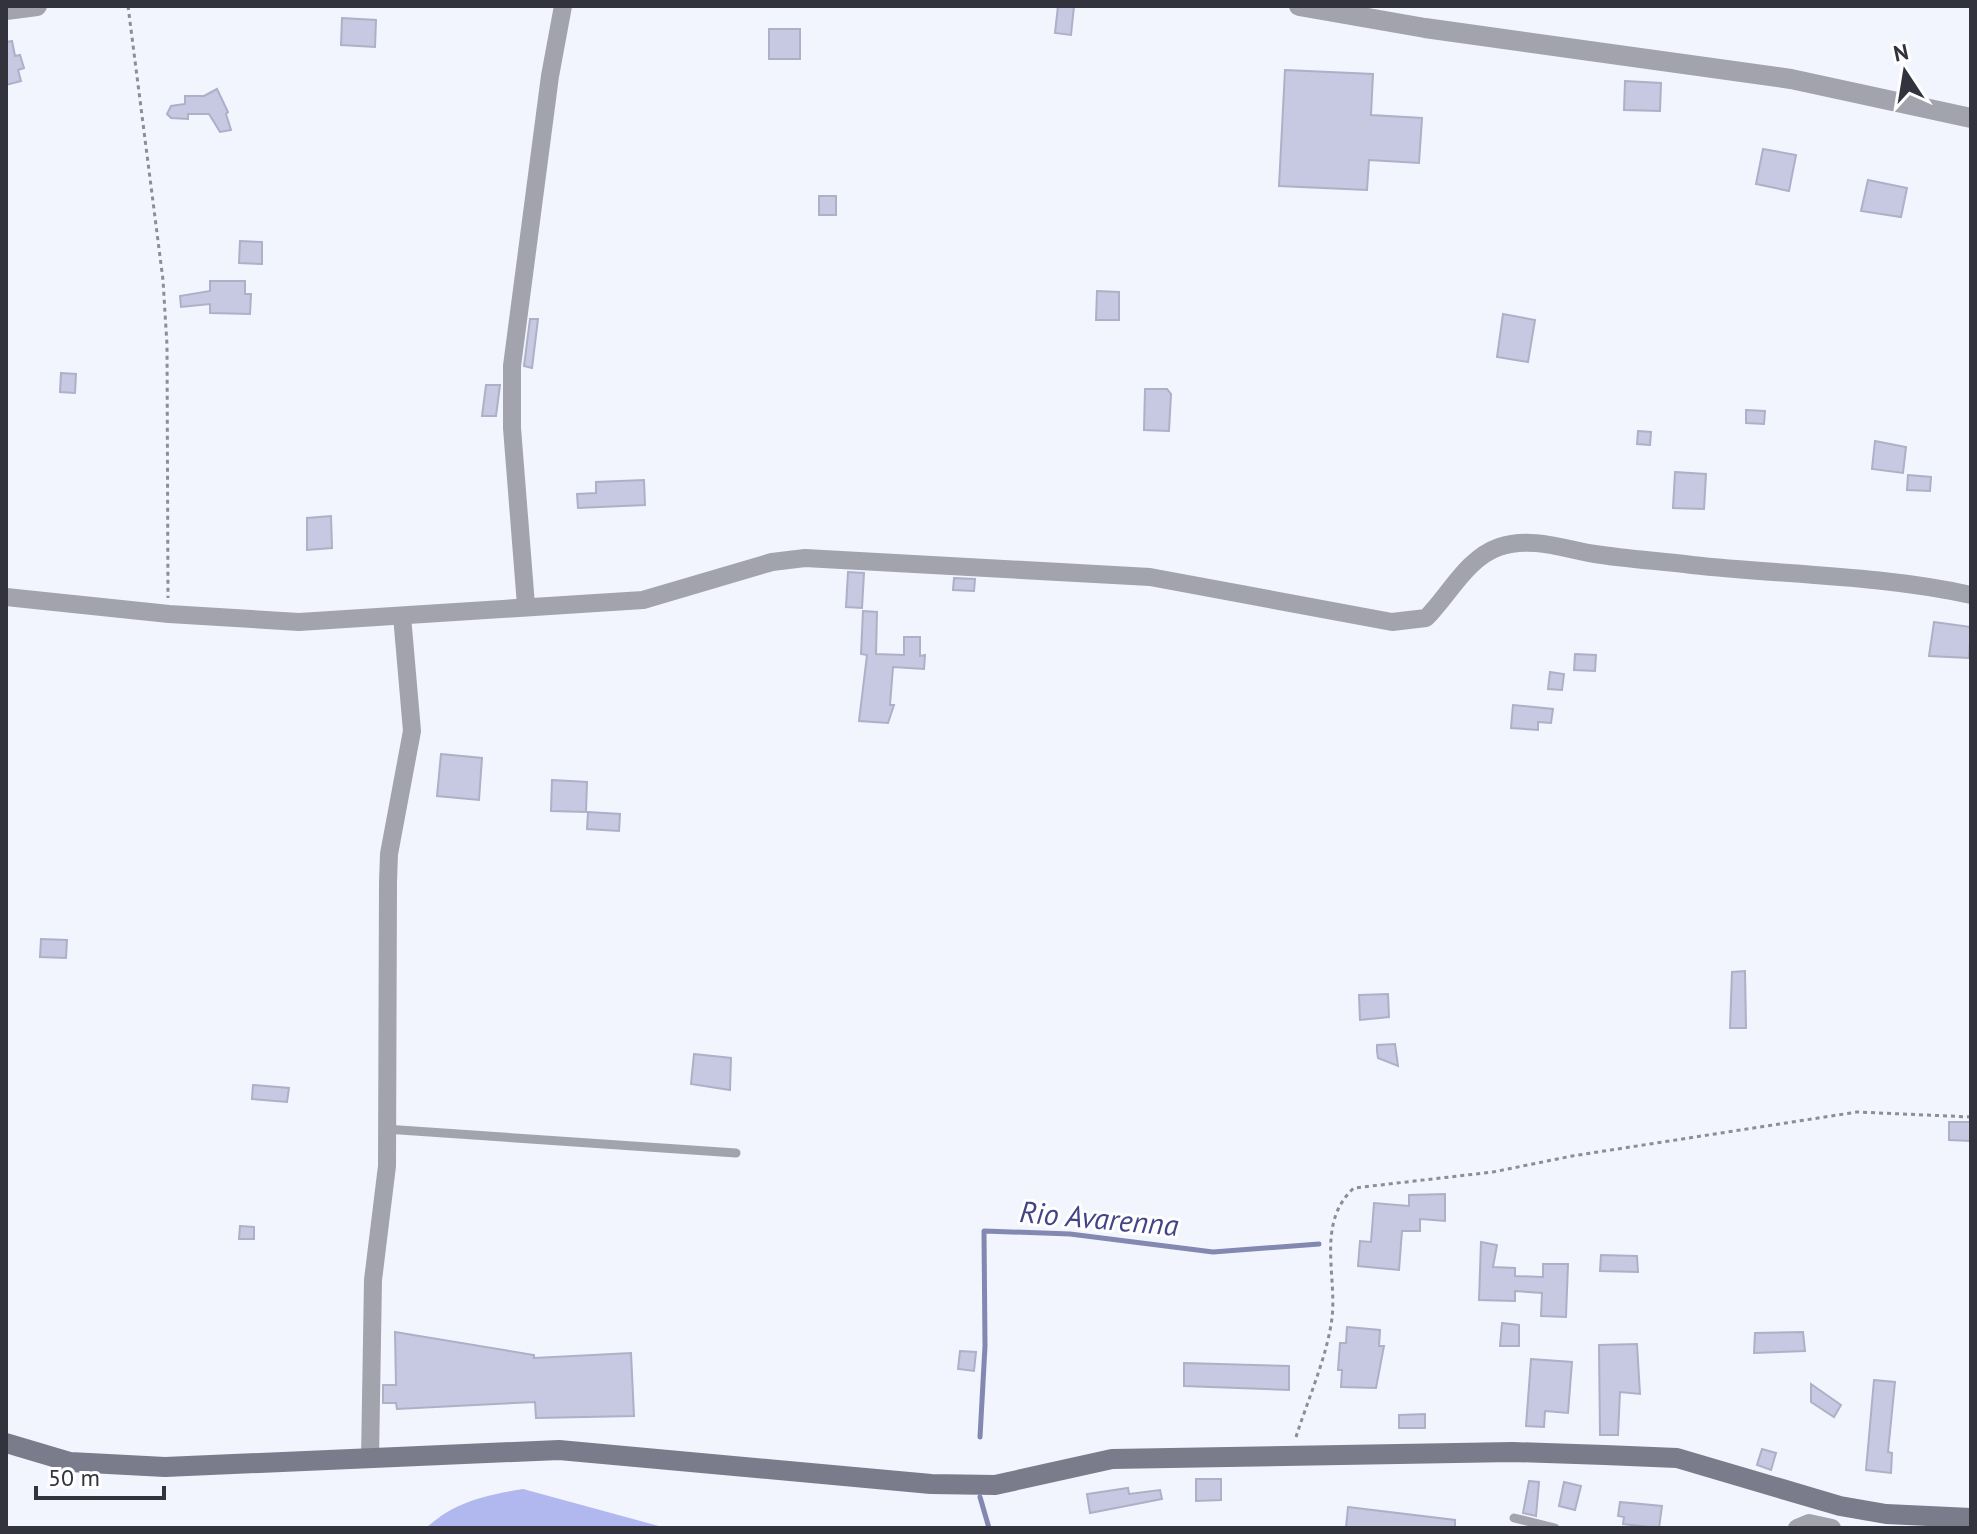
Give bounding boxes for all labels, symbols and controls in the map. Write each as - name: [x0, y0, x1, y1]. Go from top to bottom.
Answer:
- north arrow: [1865, 32, 1945, 112]
- text: N: [1891, 37, 1911, 68]
- water label: Rio Avarenna: [1018, 1191, 1181, 1244]
- scale bar: [36, 1450, 164, 1500]
- text: 50 m: [48, 1462, 100, 1493]

